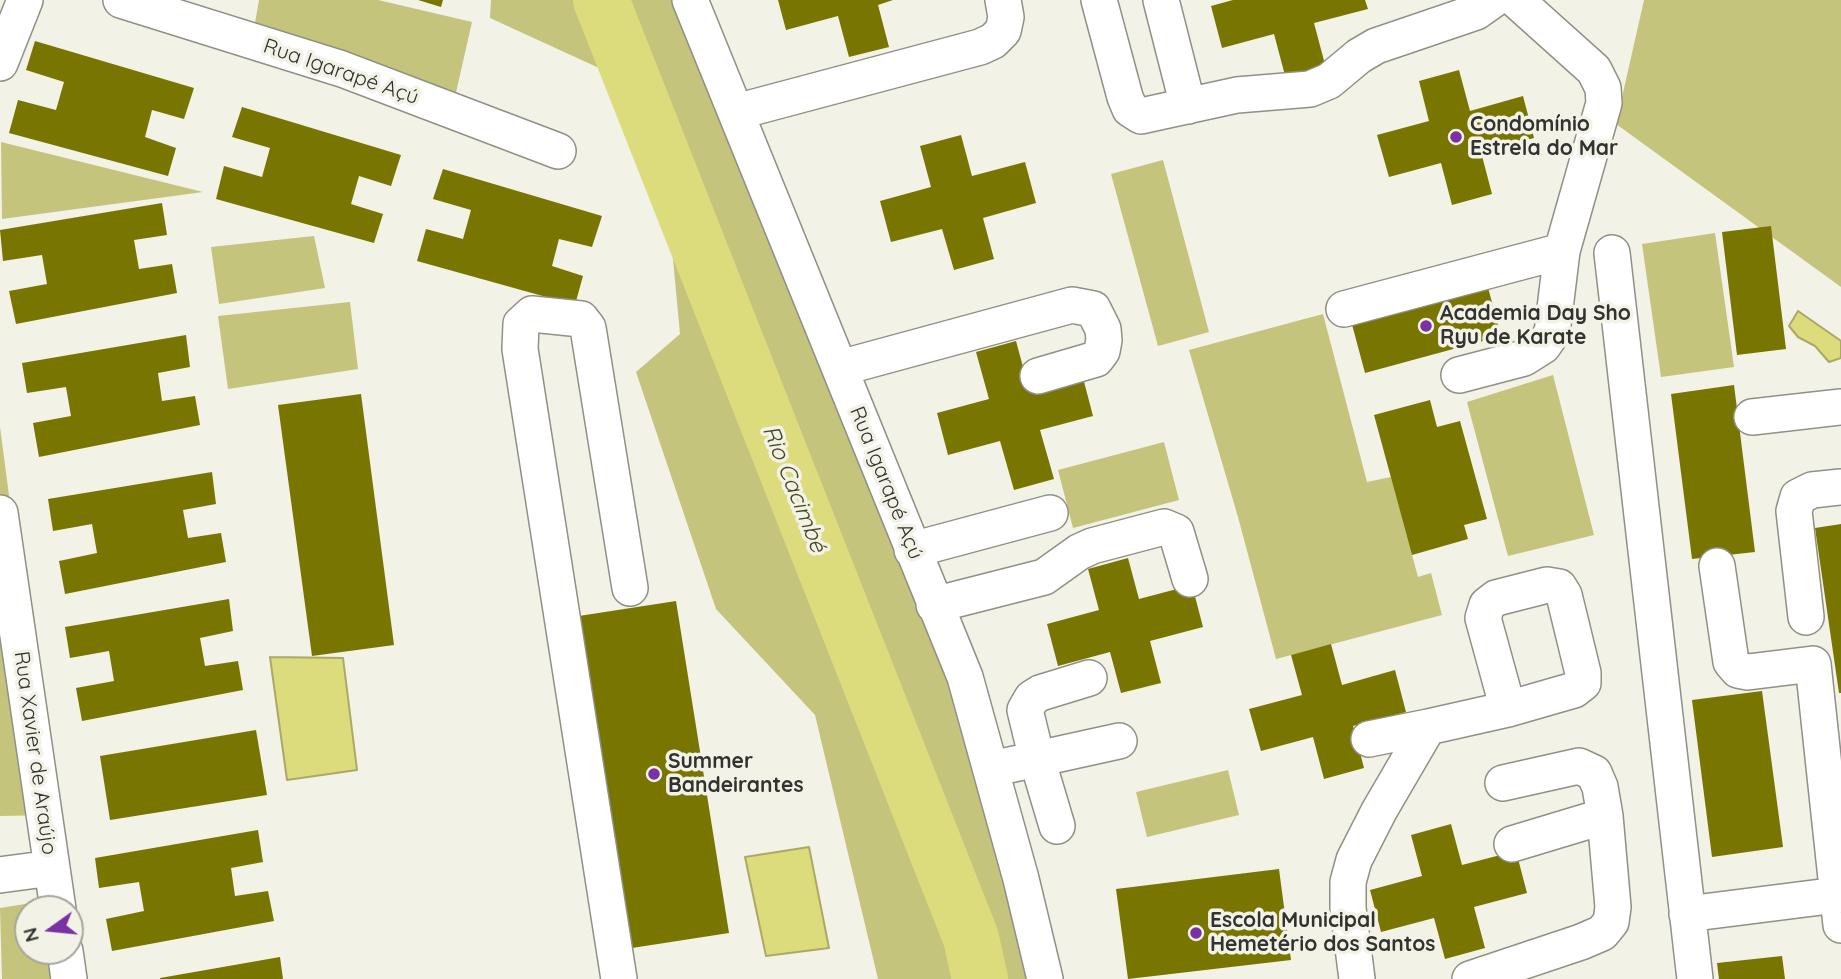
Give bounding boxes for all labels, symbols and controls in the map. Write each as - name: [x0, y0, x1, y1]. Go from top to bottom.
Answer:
- street label: Rua Igarapé Açú: [260, 34, 422, 110]
- place label: Condomínio Estrela do Mar: [1470, 112, 1618, 162]
- marker: Condomínio Estrela do Mar: [1448, 129, 1464, 145]
- place label: Academia Day Sho Ryu de Karate: [1440, 301, 1631, 351]
- marker: Academia Day Sho Ryu de Karate: [1418, 318, 1434, 334]
- street label: Rua Igarapé Açú: [844, 403, 928, 563]
- water label: Rio Cacimbé: [756, 422, 832, 556]
- street label: Rua Xavier de Araújo: [8, 650, 62, 856]
- place label: Summer Bandeirantes: [668, 749, 804, 799]
- marker: Summer Bandeirantes: [646, 766, 662, 782]
- north arrow: [14, 895, 84, 965]
- place label: Escola Municipal Hemetério dos Santos: [1210, 908, 1435, 958]
- text: N: [17, 925, 44, 945]
- marker: Escola Municipal Hemetério dos Santos: [1188, 925, 1204, 941]

